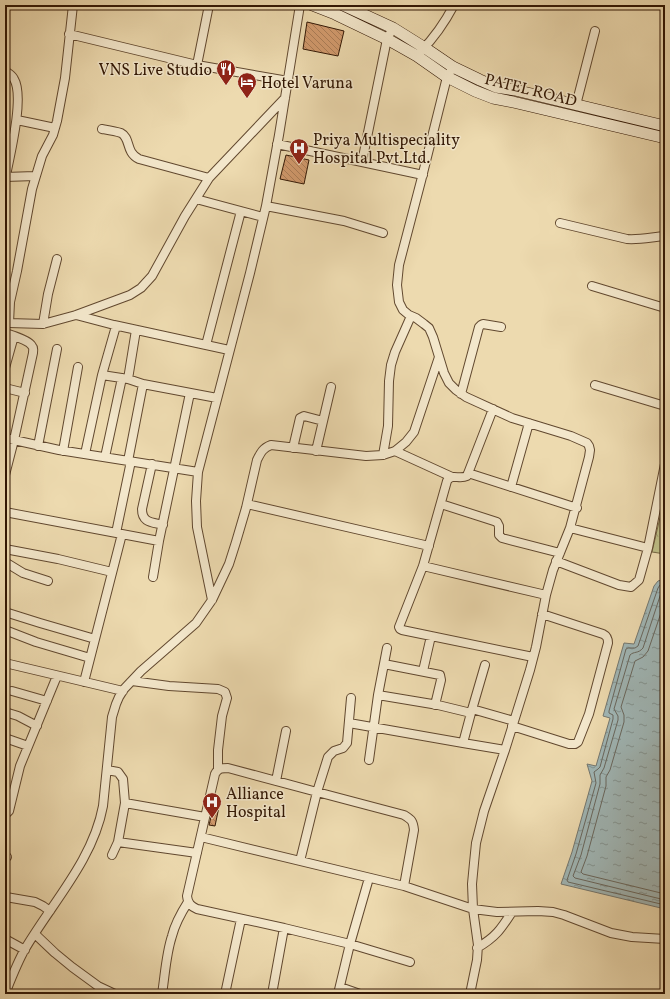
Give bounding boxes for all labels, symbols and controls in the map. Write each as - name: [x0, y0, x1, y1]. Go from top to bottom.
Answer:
- restaurant icon: VNS Live Studio: [215, 58, 237, 86]
- place label: VNS Live Studio: [98, 60, 212, 82]
- street label: PATEL ROAD: [482, 69, 579, 113]
- hotel icon: Hotel Varuna: [236, 71, 258, 99]
- place label: Hotel Varuna: [261, 73, 353, 95]
- place label: Priya Multispeciality Hospital Pvt.Ltd.: [313, 130, 460, 170]
- hospital icon: Priya Multispeciality Hospital Pvt.Ltd.: [288, 137, 310, 165]
- place label: Alliance Hospital: [226, 784, 286, 824]
- hospital icon: Alliance Hospital: [201, 791, 223, 819]

